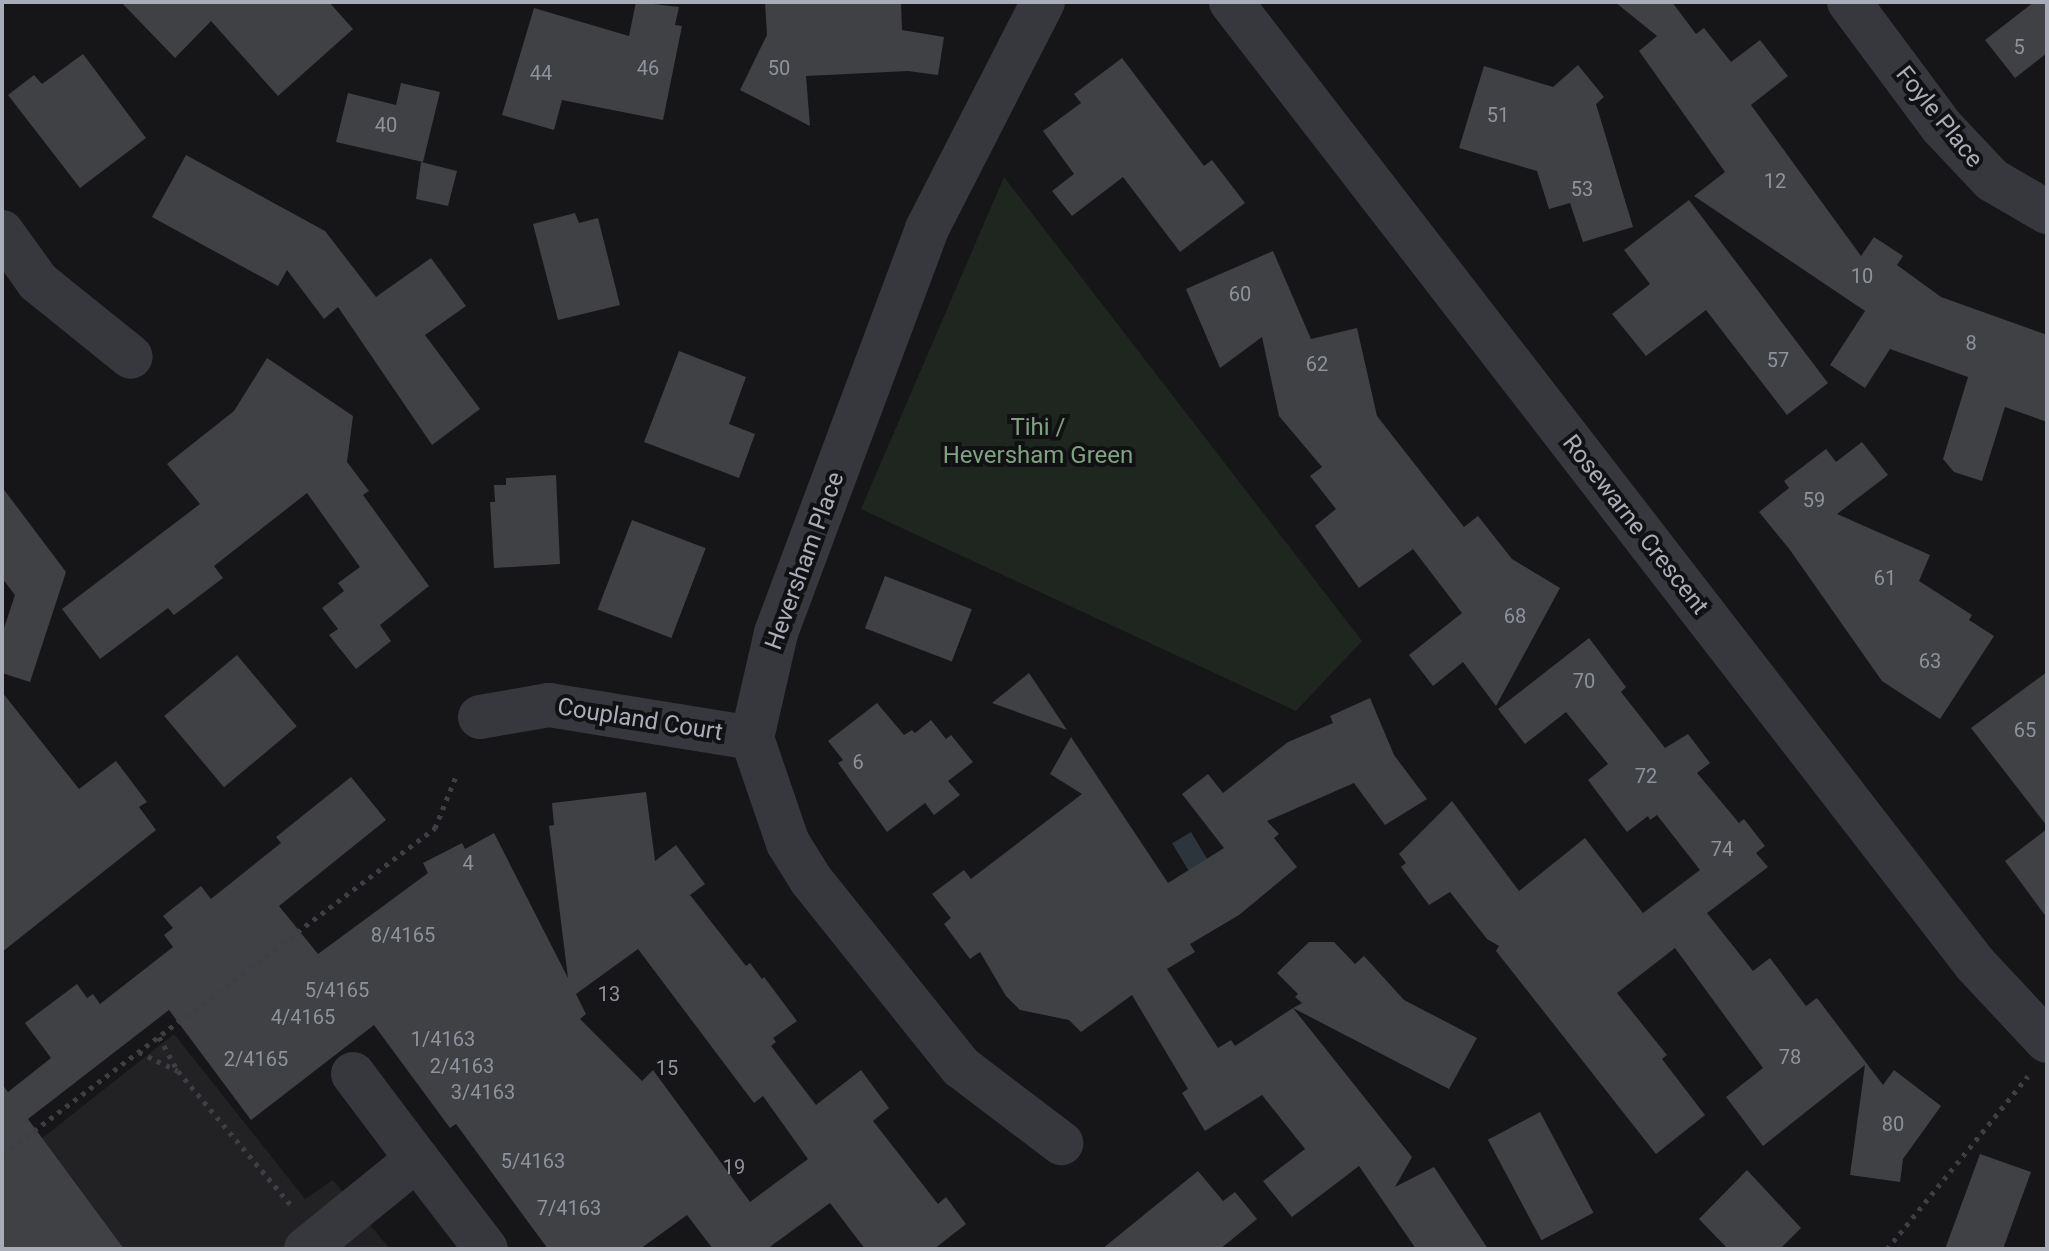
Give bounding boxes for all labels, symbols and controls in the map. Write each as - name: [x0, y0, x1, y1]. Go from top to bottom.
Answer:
- house number: 5: [2013, 35, 2025, 59]
- house number: 46: [637, 56, 659, 80]
- house number: 50: [768, 56, 790, 80]
- house number: 44: [530, 61, 552, 85]
- street label: Foyle Place: [1890, 61, 1988, 173]
- house number: 51: [1487, 103, 1509, 127]
- house number: 40: [375, 113, 397, 137]
- house number: 12: [1764, 169, 1786, 193]
- house number: 53: [1571, 177, 1593, 201]
- house number: 10: [1851, 264, 1873, 288]
- house number: 60: [1229, 282, 1251, 306]
- house number: 8: [1965, 331, 1977, 355]
- house number: 57: [1767, 348, 1789, 372]
- house number: 62: [1306, 352, 1328, 376]
- park label: Tihi / Heversham Green: [943, 414, 1133, 470]
- street label: Rosewarne Crescent: [1556, 430, 1714, 620]
- street label: Heversham Place: [759, 468, 851, 654]
- house number: 59: [1803, 488, 1825, 512]
- house number: 61: [1874, 566, 1896, 590]
- house number: 68: [1504, 604, 1526, 628]
- house number: 63: [1919, 649, 1941, 673]
- house number: 70: [1573, 669, 1595, 693]
- street label: Coupland Court: [555, 693, 725, 747]
- house number: 65: [2014, 718, 2036, 742]
- house number: 6: [852, 750, 864, 774]
- house number: 72: [1635, 764, 1657, 788]
- house number: 74: [1711, 837, 1733, 861]
- house number: 4: [462, 851, 474, 875]
- house number: 8/4165: [371, 923, 435, 947]
- house number: 5/4165: [305, 978, 369, 1002]
- house number: 13: [598, 982, 620, 1006]
- house number: 4/4165: [271, 1005, 335, 1029]
- house number: 1/4163: [411, 1027, 475, 1051]
- house number: 78: [1779, 1045, 1801, 1069]
- house number: 2/4165: [224, 1047, 288, 1071]
- house number: 2/4163: [430, 1054, 494, 1078]
- house number: 15: [656, 1056, 678, 1080]
- house number: 3/4163: [451, 1080, 515, 1104]
- house number: 80: [1882, 1112, 1904, 1136]
- house number: 5/4163: [501, 1149, 565, 1173]
- house number: 19: [723, 1155, 745, 1179]
- house number: 7/4163: [537, 1196, 601, 1220]

